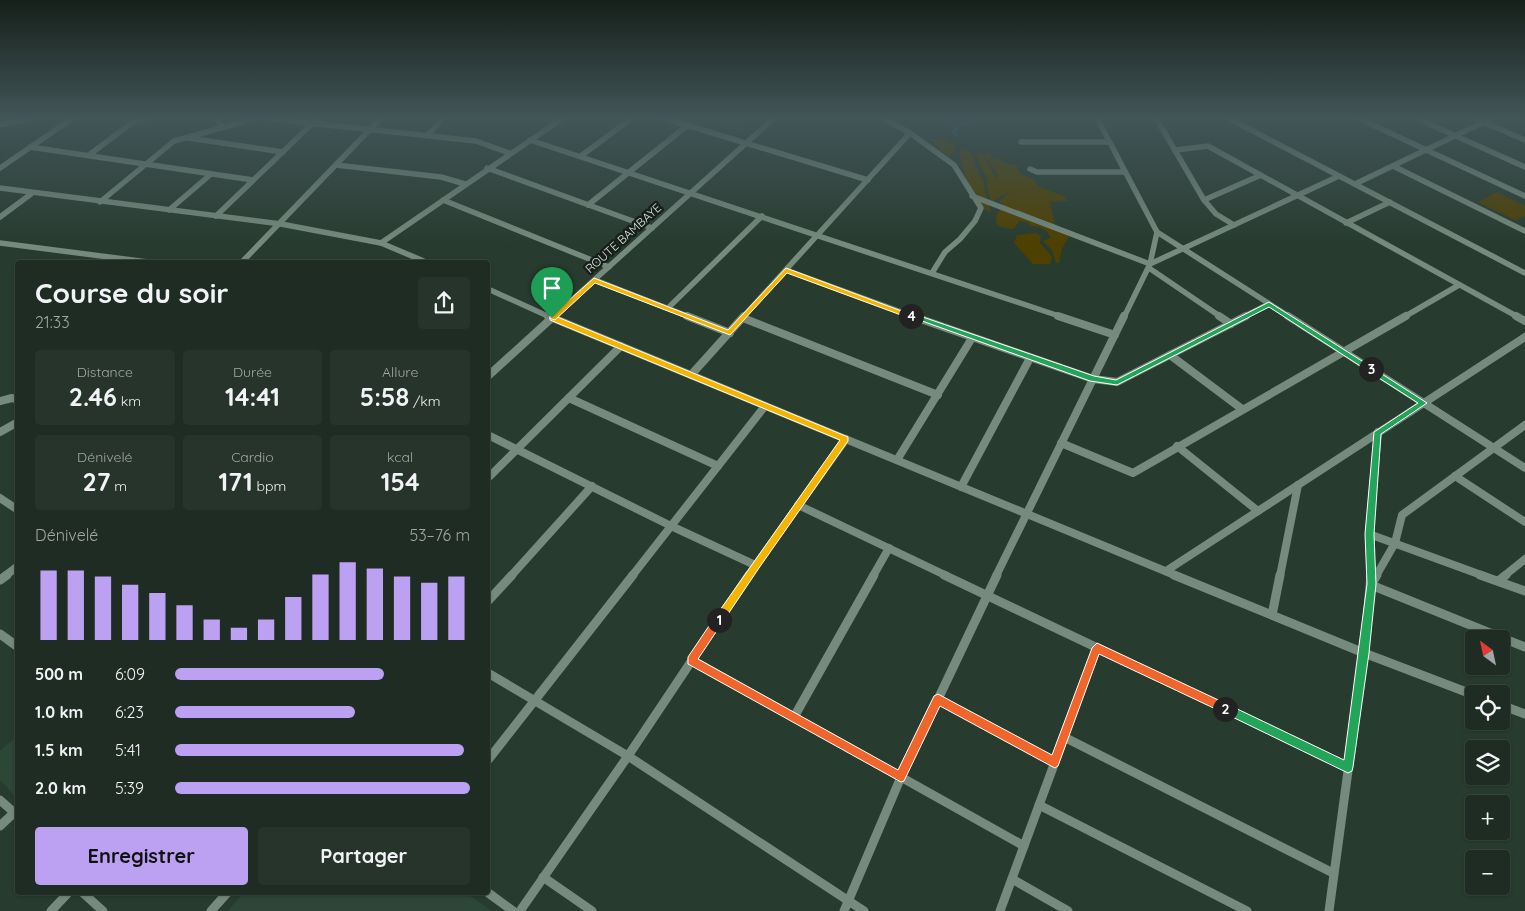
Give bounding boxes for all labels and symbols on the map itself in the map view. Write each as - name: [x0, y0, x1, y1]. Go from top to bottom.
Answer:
- street label: ROUTE BAMBAYE: [582, 200, 664, 276]
- pin: [531, 267, 573, 318]
- pin: 4: [898, 304, 924, 328]
- pin: 3: [1358, 356, 1384, 382]
- pin: 1: [706, 608, 732, 632]
- north arrow: [1465, 630, 1510, 675]
- pin: 2: [1212, 696, 1238, 722]

